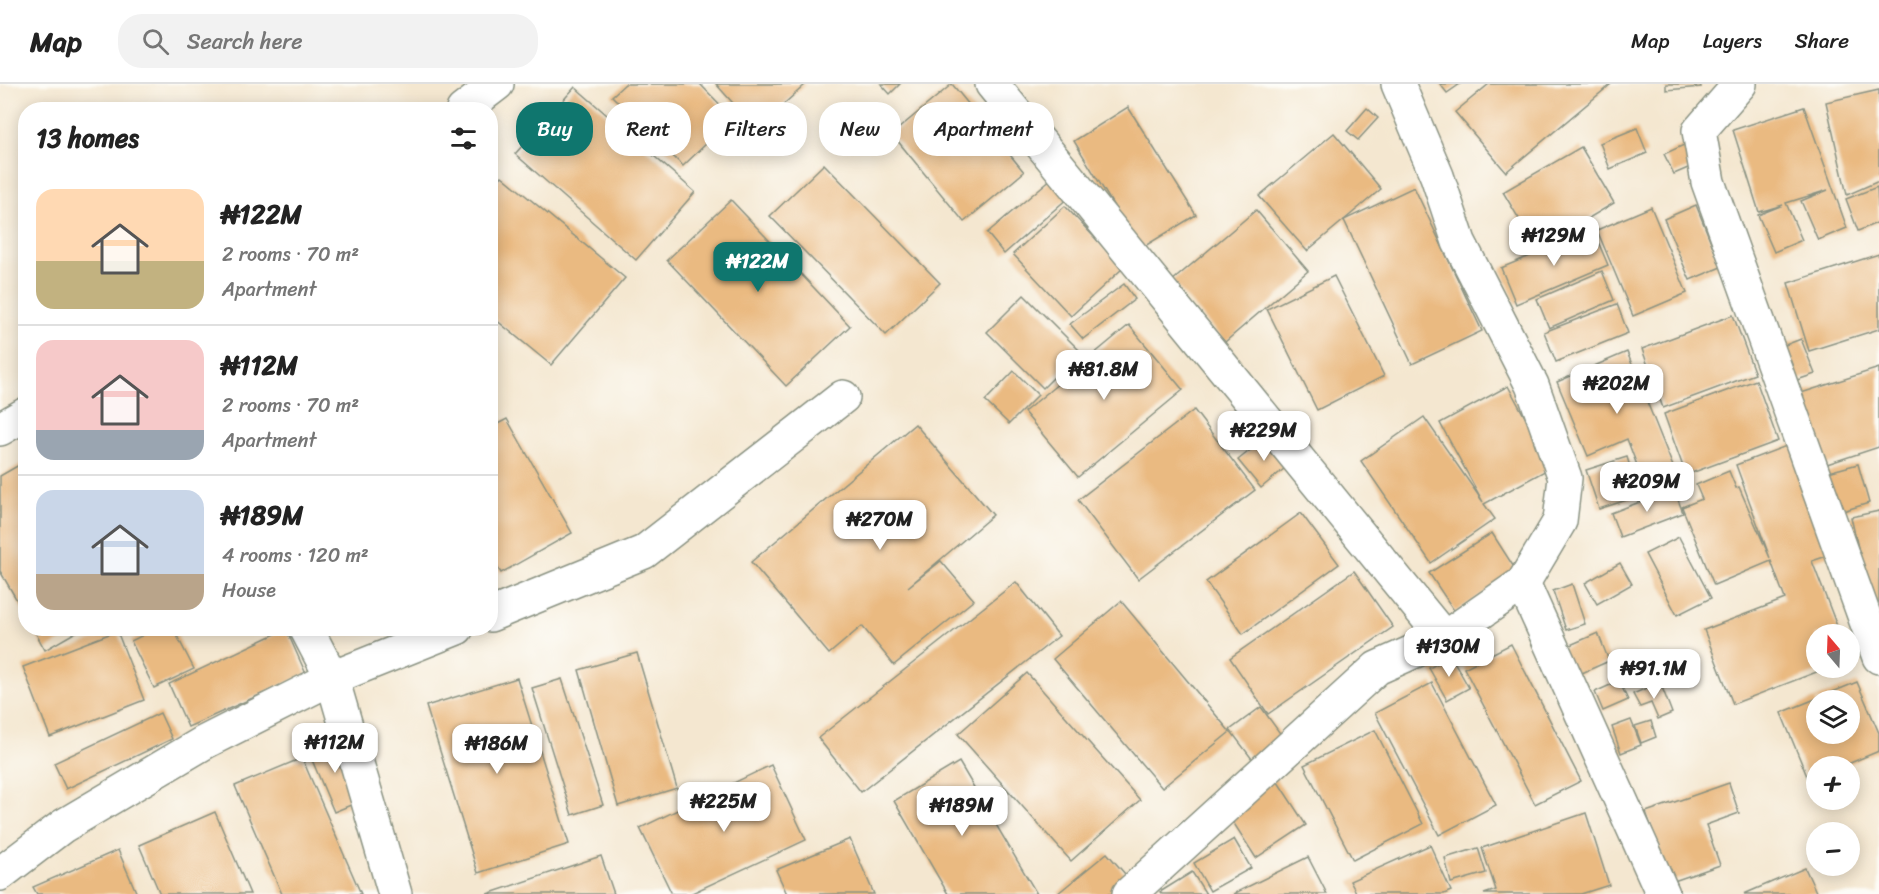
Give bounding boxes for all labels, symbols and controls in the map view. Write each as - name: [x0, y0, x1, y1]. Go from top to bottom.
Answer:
- search box: [118, 14, 538, 68]
- text: Map: [30, 17, 82, 66]
- text: Search here: [187, 22, 303, 61]
- text: Map: [1631, 22, 1670, 60]
- text: Layers: [1703, 22, 1762, 60]
- text: Share: [1795, 22, 1849, 60]
- icon: search: [139, 25, 172, 58]
- chip: Buy: [516, 102, 593, 156]
- chip: Rent: [605, 102, 691, 156]
- chip: Filters: [703, 102, 807, 156]
- chip: New: [819, 102, 901, 156]
- chip: Apartment: [913, 102, 1054, 156]
- text: 13 homes: [36, 115, 139, 161]
- icon: filters: [447, 122, 480, 155]
- text: ₦122M: [222, 191, 302, 237]
- icon: home: [84, 213, 156, 285]
- pin: ₦129M: [1512, 216, 1596, 267]
- text: ₦129M: [1523, 218, 1585, 253]
- text: 2 rooms · 70 m²: [222, 237, 359, 272]
- pin: ₦122M: [716, 242, 800, 293]
- text: ₦122M: [727, 244, 789, 279]
- text: Apartment: [222, 272, 316, 307]
- text: ₦112M: [222, 342, 298, 388]
- pin: ₦81.8M: [1055, 350, 1153, 401]
- text: ₦81.8M: [1070, 352, 1138, 387]
- icon: home: [84, 364, 156, 436]
- pin: ₦202M: [1575, 364, 1659, 415]
- text: ₦202M: [1584, 366, 1650, 401]
- text: 2 rooms · 70 m²: [222, 388, 359, 423]
- pin: ₦229M: [1222, 411, 1306, 462]
- text: ₦229M: [1232, 413, 1296, 448]
- text: Apartment: [222, 423, 316, 458]
- pin: ₦209M: [1605, 462, 1689, 513]
- text: ₦209M: [1614, 464, 1680, 499]
- text: ₦189M: [222, 492, 303, 538]
- pin: ₦270M: [838, 500, 922, 551]
- text: ₦270M: [847, 502, 913, 537]
- icon: home: [84, 514, 156, 586]
- text: 4 rooms · 120 m²: [222, 538, 369, 573]
- text: House: [222, 573, 276, 608]
- north arrow: [1806, 624, 1860, 678]
- map controls: [1806, 624, 1860, 876]
- pin: ₦130M: [1407, 627, 1491, 678]
- text: ₦130M: [1418, 629, 1480, 664]
- pin: ₦91.1M: [1605, 649, 1703, 700]
- text: ₦91.1M: [1621, 651, 1687, 686]
- button: layers: [1806, 690, 1860, 744]
- pin: ₦112M: [293, 723, 377, 774]
- pin: ₦186M: [455, 724, 539, 775]
- text: ₦112M: [306, 725, 364, 760]
- text: ₦186M: [466, 726, 528, 761]
- button: +: [1806, 756, 1860, 810]
- pin: ₦225M: [682, 782, 766, 833]
- text: ₦225M: [692, 784, 756, 819]
- pin: ₦189M: [920, 786, 1004, 837]
- text: ₦189M: [931, 788, 993, 823]
- button: −: [1806, 822, 1860, 876]

